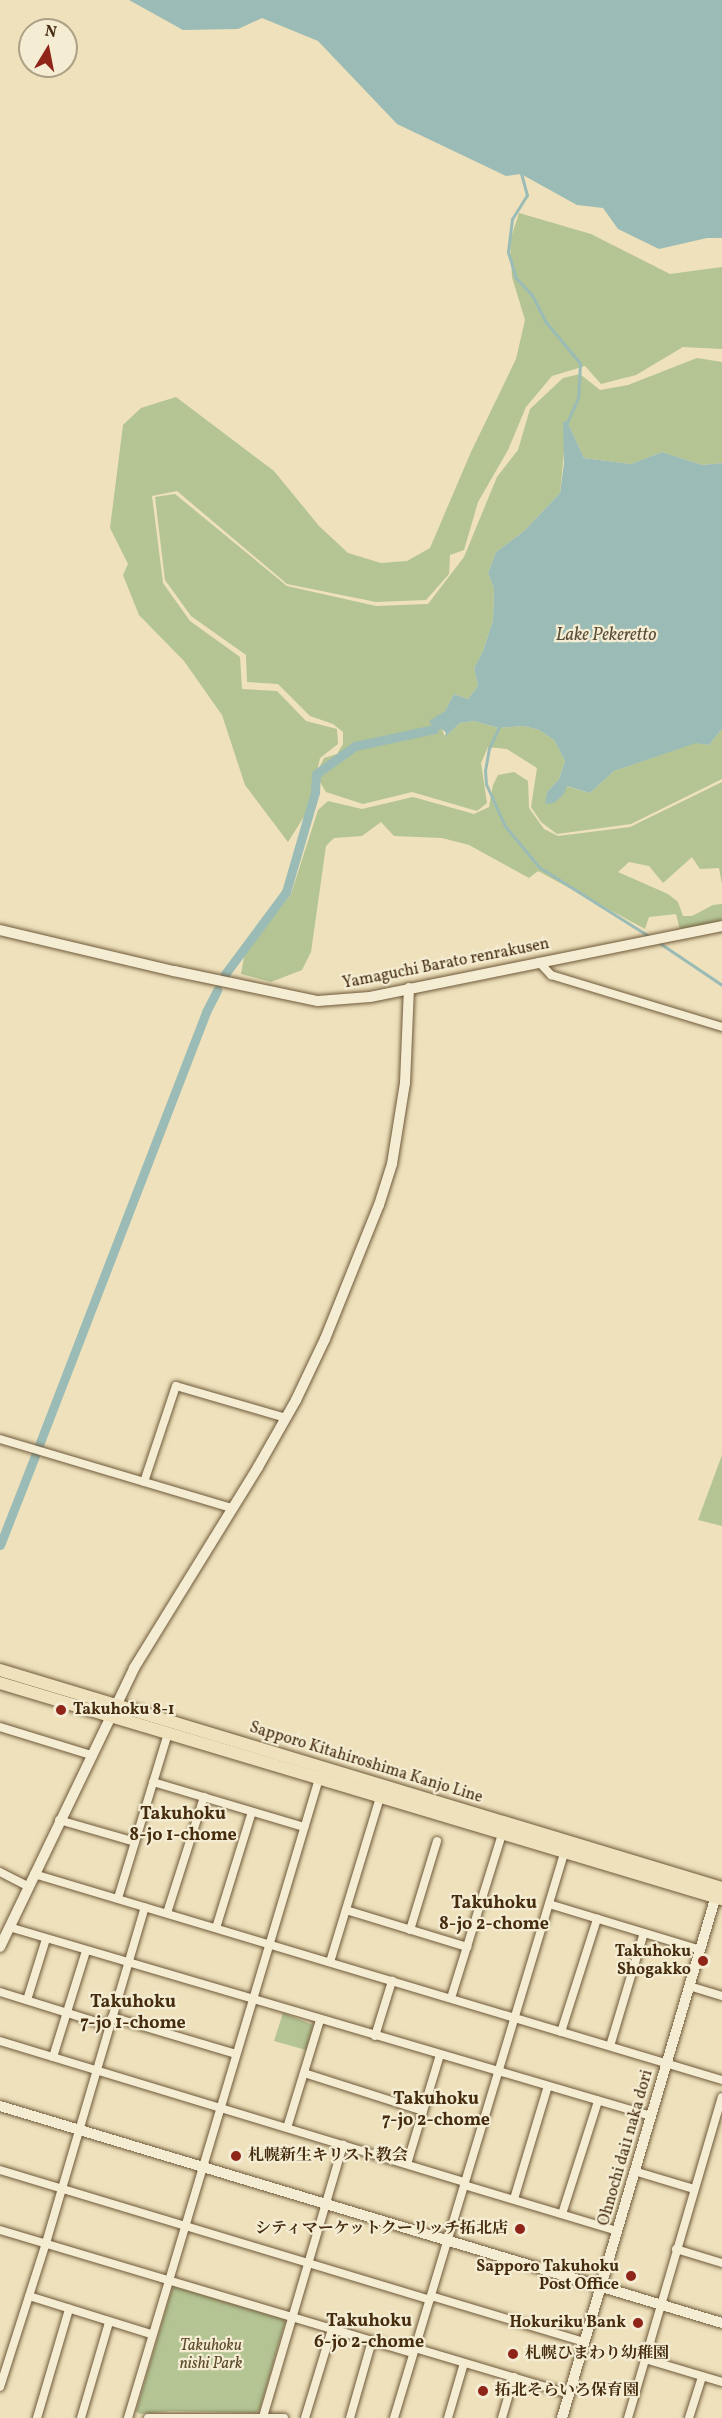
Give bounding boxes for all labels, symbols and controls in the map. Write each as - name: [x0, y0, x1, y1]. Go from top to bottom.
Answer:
- north arrow: [18, 18, 78, 78]
- text: N: [43, 20, 58, 44]
- water label: Lake Pekeretto: [556, 625, 656, 647]
- street label: Yamaguchi Barato renrakusen: [341, 935, 551, 993]
- place label: Takuhoku 8-1: [73, 1700, 174, 1720]
- marker: Takuhoku 8-1: [54, 1703, 68, 1717]
- street label: Sapporo Kitahiroshima Kanjo Line: [247, 1718, 485, 1808]
- district label: Takuhoku 8-jo 1-chome: [129, 1805, 237, 1848]
- district label: Takuhoku 8-jo 2-chome: [439, 1894, 549, 1936]
- place label: Takuhoku Shogakko: [615, 1942, 691, 1980]
- marker: Takuhoku Shogakko: [696, 1954, 710, 1968]
- district label: Takuhoku 7-jo 1-chome: [80, 1993, 186, 2036]
- street label: Ohnochi dai1 naka dori: [595, 2068, 657, 2228]
- district label: Takuhoku 7-jo 2-chome: [382, 2090, 490, 2132]
- place label: 札幌新生キリスト教会: [248, 2146, 408, 2166]
- marker: 札幌新生キリスト教会: [229, 2149, 243, 2163]
- place label: シティマーケットクーリッチ拓北店: [252, 2219, 508, 2239]
- marker: シティマーケットクーリッチ拓北店: [513, 2222, 527, 2236]
- place label: Sapporo Takuhoku Post Office: [476, 2257, 619, 2295]
- marker: Sapporo Takuhoku Post Office: [624, 2269, 638, 2283]
- district label: Takuhoku 6-jo 2-chome: [314, 2312, 424, 2354]
- place label: Hokuriku Bank: [509, 2313, 626, 2333]
- marker: Hokuriku Bank: [631, 2316, 645, 2330]
- park label: Takuhoku nishi Park: [180, 2336, 242, 2374]
- place label: 札幌ひまわり幼稚園: [525, 2344, 669, 2364]
- marker: 札幌ひまわり幼稚園: [506, 2347, 520, 2361]
- place label: 拓北そらいろ保育園: [495, 2381, 639, 2401]
- marker: 拓北そらいろ保育園: [476, 2384, 490, 2398]

